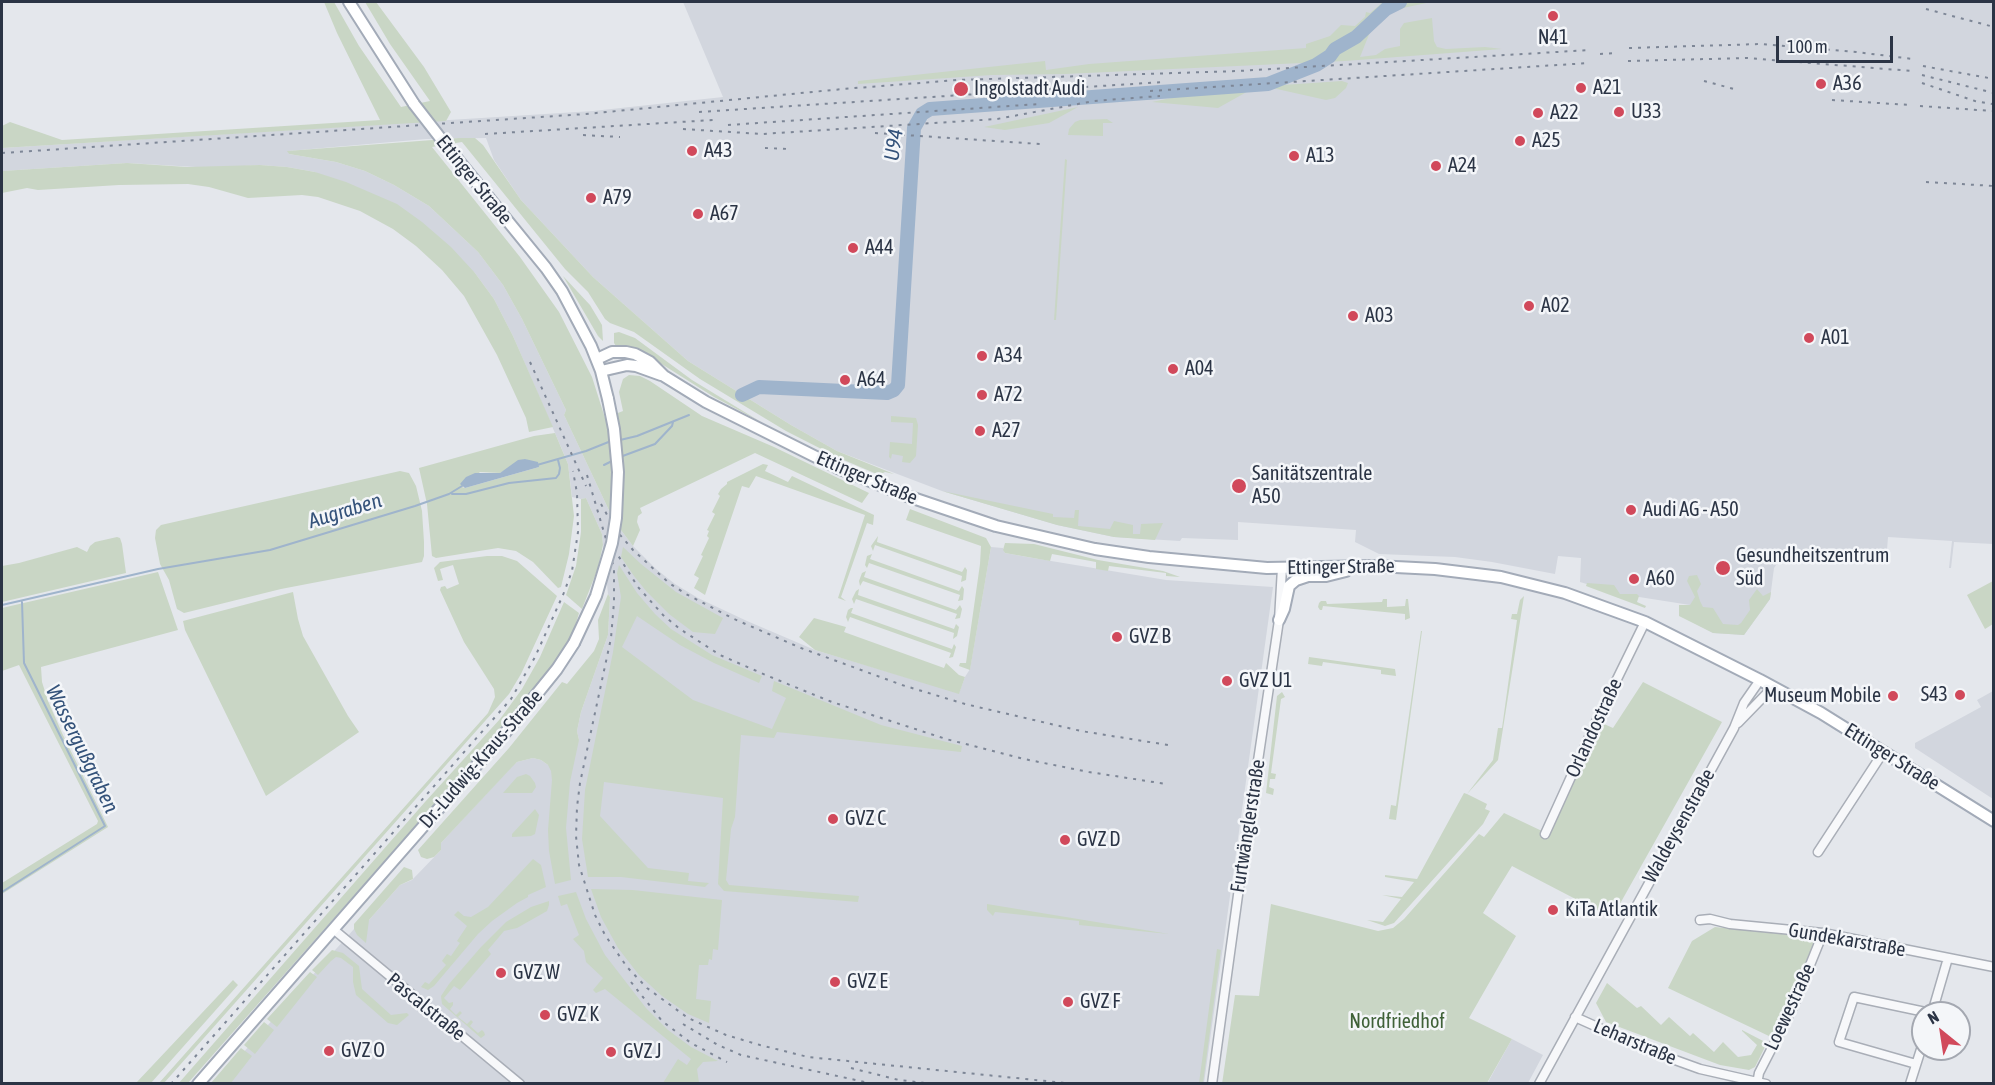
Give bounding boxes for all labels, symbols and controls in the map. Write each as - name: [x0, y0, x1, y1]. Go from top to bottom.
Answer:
- marker: N41: [1546, 9, 1560, 23]
- scale bar: [1779, 24, 1896, 62]
- place label: N41: [1538, 26, 1568, 50]
- text: 100 m: [1787, 36, 1828, 57]
- place label: A36: [1833, 72, 1862, 96]
- place label: A21: [1593, 76, 1622, 100]
- place label: Ingolstadt Audi: [974, 77, 1085, 101]
- marker: A36: [1814, 77, 1828, 91]
- marker: Ingolstadt Audi: [952, 80, 970, 98]
- marker: A21: [1574, 81, 1588, 95]
- place label: U33: [1631, 100, 1662, 124]
- place label: A22: [1550, 101, 1579, 125]
- marker: U33: [1612, 105, 1626, 119]
- marker: A22: [1531, 106, 1545, 120]
- water label: U94: [879, 127, 909, 163]
- place label: A25: [1532, 129, 1561, 153]
- street label: Ettinger Straße: [431, 131, 517, 229]
- marker: A25: [1513, 134, 1527, 148]
- place label: A43: [704, 139, 733, 163]
- marker: A43: [685, 144, 699, 158]
- place label: A13: [1306, 144, 1335, 168]
- marker: A13: [1287, 149, 1301, 163]
- place label: A24: [1448, 154, 1477, 178]
- marker: A24: [1429, 159, 1443, 173]
- place label: A79: [603, 186, 632, 210]
- marker: A79: [584, 191, 598, 205]
- place label: A67: [710, 202, 739, 226]
- marker: A67: [691, 207, 705, 221]
- place label: A44: [865, 236, 894, 260]
- marker: A44: [846, 241, 860, 255]
- place label: A02: [1541, 294, 1570, 318]
- marker: A02: [1522, 299, 1536, 313]
- place label: A03: [1365, 304, 1394, 328]
- marker: A03: [1346, 309, 1360, 323]
- place label: A01: [1821, 326, 1850, 350]
- marker: A01: [1802, 331, 1816, 345]
- place label: A34: [994, 344, 1023, 368]
- marker: A34: [975, 349, 989, 363]
- place label: A04: [1185, 357, 1214, 381]
- marker: A04: [1166, 362, 1180, 376]
- place label: A64: [857, 368, 886, 392]
- marker: A64: [838, 373, 852, 387]
- place label: A72: [994, 383, 1023, 407]
- marker: A72: [975, 388, 989, 402]
- place label: A27: [992, 419, 1021, 443]
- marker: A27: [973, 424, 987, 438]
- street label: Ettinger Straße: [813, 446, 921, 510]
- place label: Sanitätszentrale A50: [1252, 462, 1372, 509]
- marker: Sanitätszentrale A50: [1230, 477, 1248, 495]
- water label: Augraben: [305, 488, 385, 534]
- place label: Audi AG - A50: [1643, 498, 1739, 522]
- marker: Audi AG - A50: [1624, 503, 1638, 517]
- place label: Gesundheitszentrum Süd: [1736, 544, 1889, 591]
- street label: Ettinger Straße: [1287, 554, 1395, 580]
- marker: Gesundheitszentrum Süd: [1714, 559, 1732, 577]
- place label: A60: [1646, 567, 1675, 591]
- marker: A60: [1627, 572, 1641, 586]
- place label: GVZ B: [1129, 625, 1171, 649]
- marker: GVZ B: [1110, 630, 1124, 644]
- place label: GVZ U1: [1239, 669, 1292, 693]
- marker: GVZ U1: [1220, 674, 1234, 688]
- street label: Orlandostraße: [1561, 675, 1627, 781]
- water label: Wassergußgraben: [40, 681, 124, 817]
- place label: S43: [1921, 683, 1948, 707]
- place label: Museum Mobile: [1764, 684, 1881, 708]
- street label: Dr.-Ludwig-Kraus-Straße: [414, 685, 548, 833]
- marker: S43: [1953, 688, 1967, 702]
- marker: Museum Mobile: [1886, 689, 1900, 703]
- street label: Ettinger Straße: [1840, 718, 1944, 796]
- street label: Furtwänglerstraße: [1226, 758, 1270, 894]
- street label: Waldeysenstraße: [1638, 765, 1720, 887]
- place label: GVZ C: [845, 807, 886, 831]
- marker: GVZ C: [826, 812, 840, 826]
- place label: GVZ D: [1077, 828, 1120, 852]
- marker: GVZ D: [1058, 833, 1072, 847]
- place label: KiTa Atlantik: [1565, 898, 1658, 922]
- marker: KiTa Atlantik: [1546, 903, 1560, 917]
- street label: Gundekarstraße: [1787, 918, 1907, 962]
- street label: Loewestraße: [1759, 960, 1821, 1054]
- place label: GVZ W: [513, 961, 560, 985]
- marker: GVZ W: [494, 966, 508, 980]
- street label: Pascalstraße: [382, 968, 470, 1046]
- place label: GVZ E: [847, 970, 888, 994]
- marker: GVZ E: [828, 975, 842, 989]
- place label: GVZ F: [1080, 990, 1120, 1014]
- marker: GVZ F: [1061, 995, 1075, 1009]
- north arrow: [1911, 1001, 1971, 1061]
- place label: GVZ K: [557, 1003, 599, 1027]
- text: N: [1924, 1007, 1942, 1027]
- marker: GVZ K: [538, 1008, 552, 1022]
- park label: Nordfriedhof: [1349, 1010, 1445, 1034]
- street label: Leharstraße: [1590, 1014, 1680, 1070]
- place label: GVZ O: [341, 1039, 385, 1063]
- place label: GVZ J: [623, 1040, 662, 1064]
- marker: GVZ O: [322, 1044, 336, 1058]
- marker: GVZ J: [604, 1045, 618, 1059]

